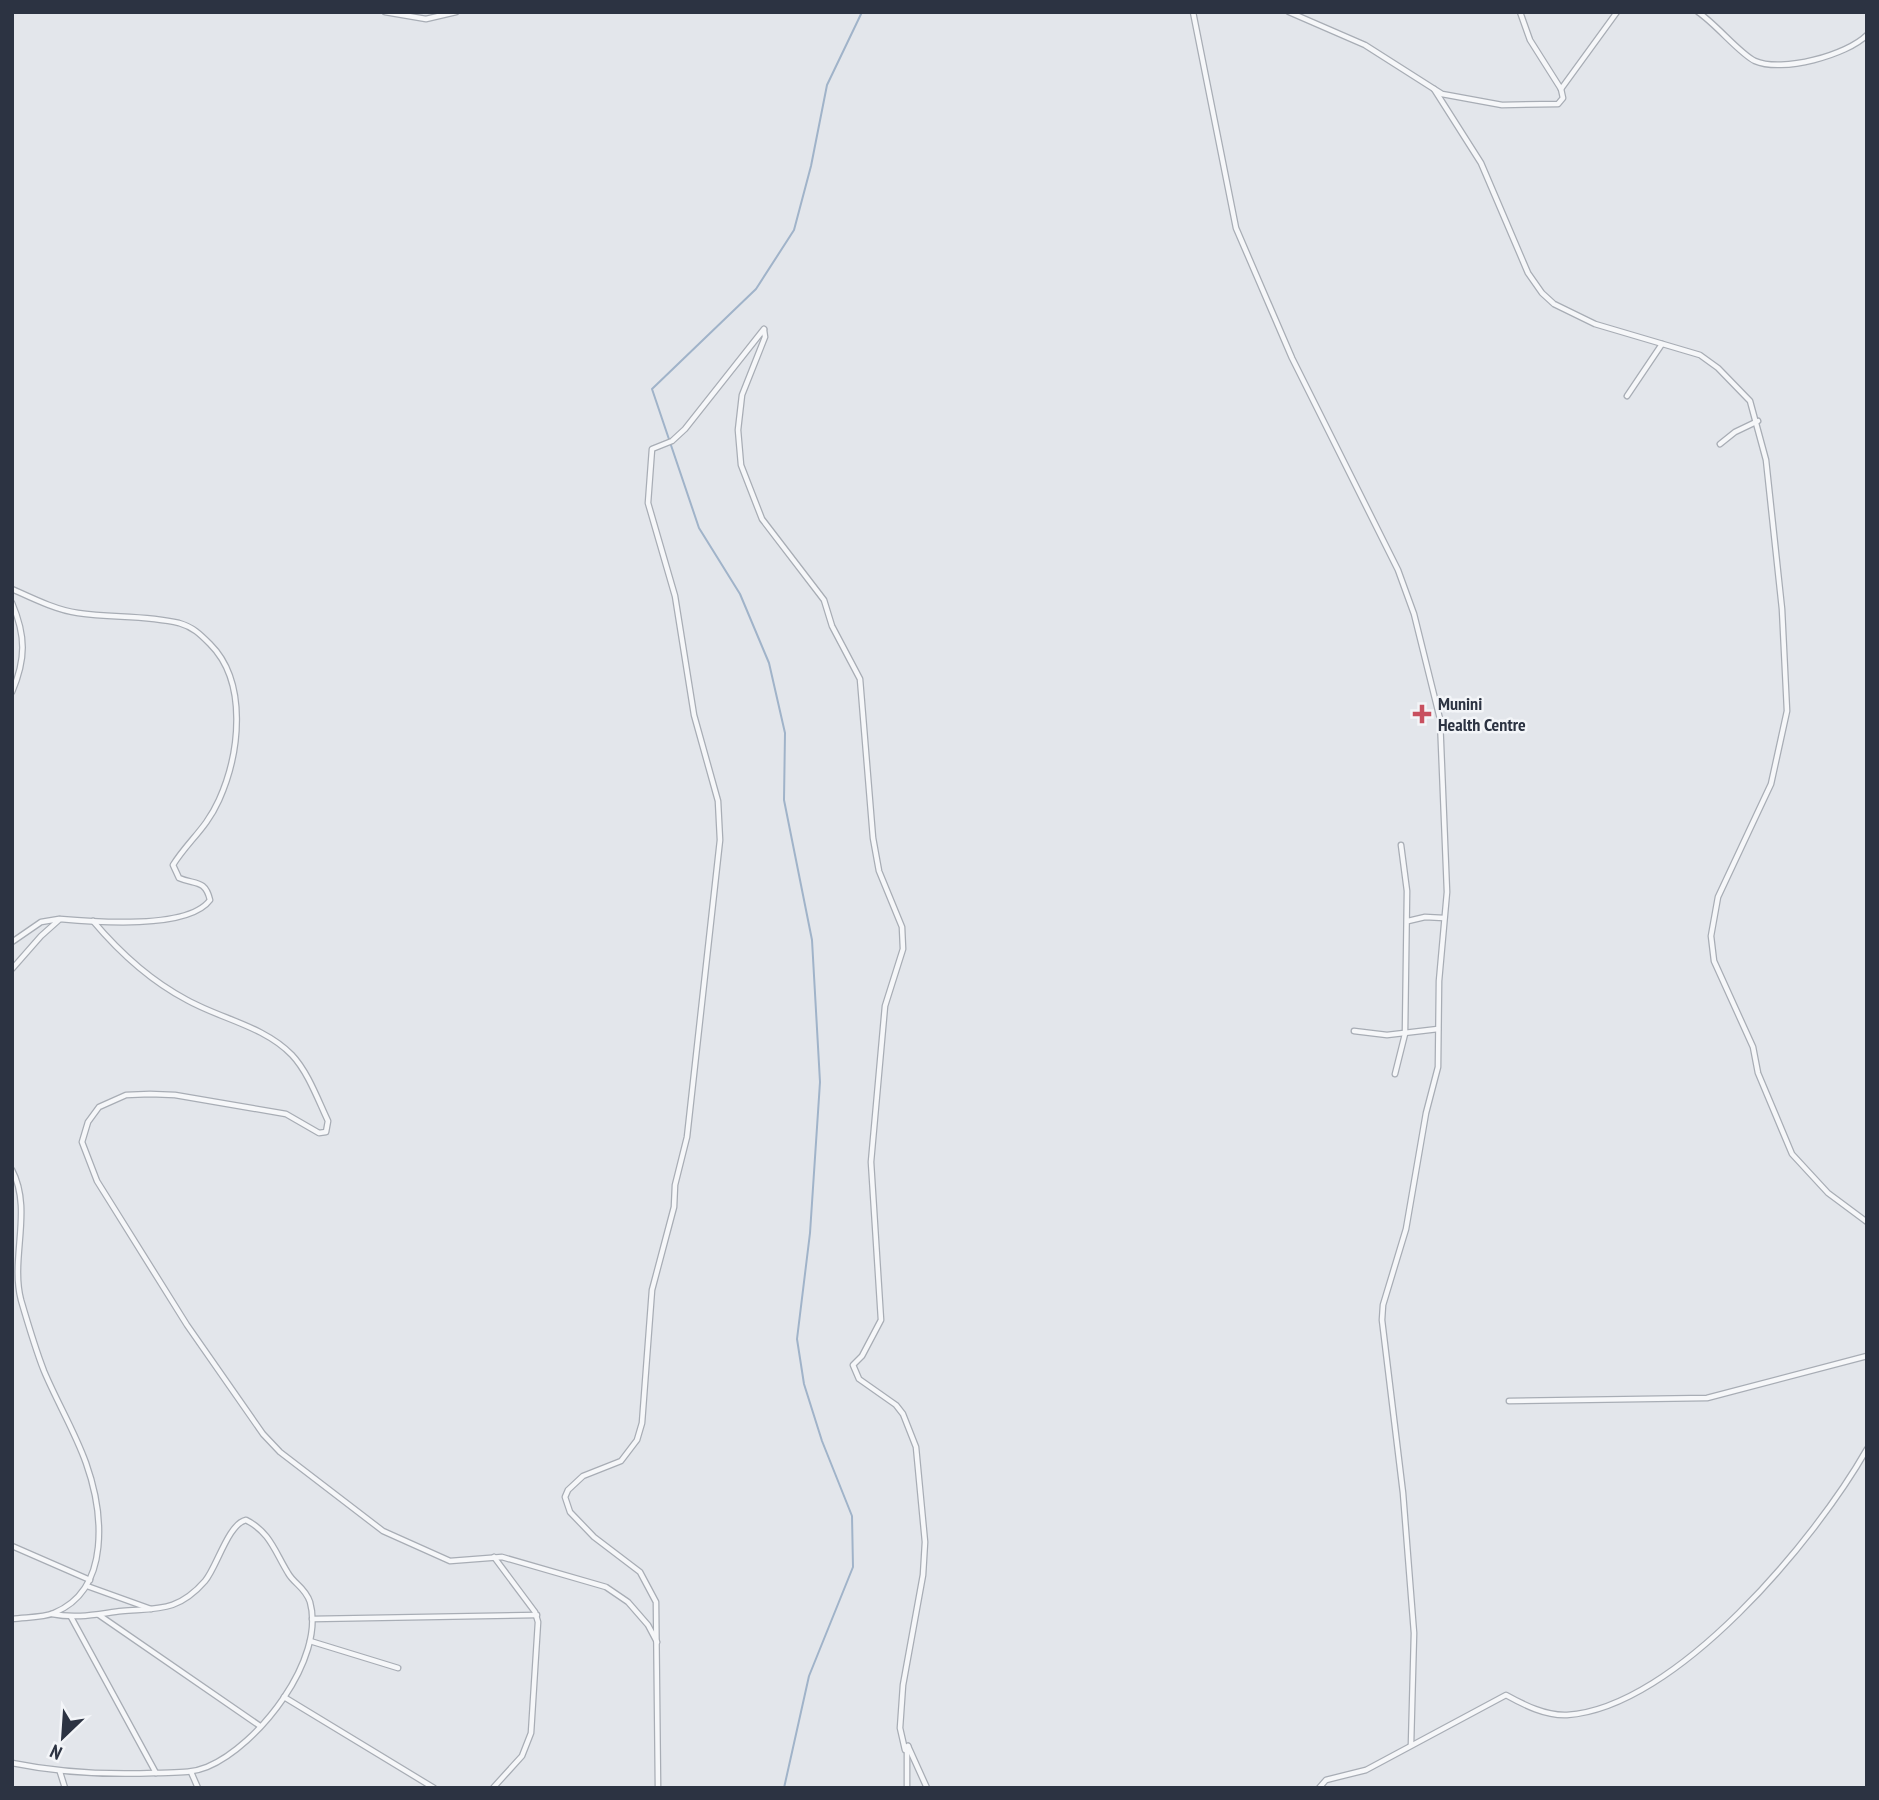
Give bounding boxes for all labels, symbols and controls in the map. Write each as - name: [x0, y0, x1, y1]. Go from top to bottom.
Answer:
- place label: Munini Health Centre: [1438, 692, 1526, 736]
- marker: Munini Health Centre: [1412, 704, 1432, 724]
- north arrow: [28, 1702, 98, 1772]
- text: N: [46, 1739, 66, 1765]

